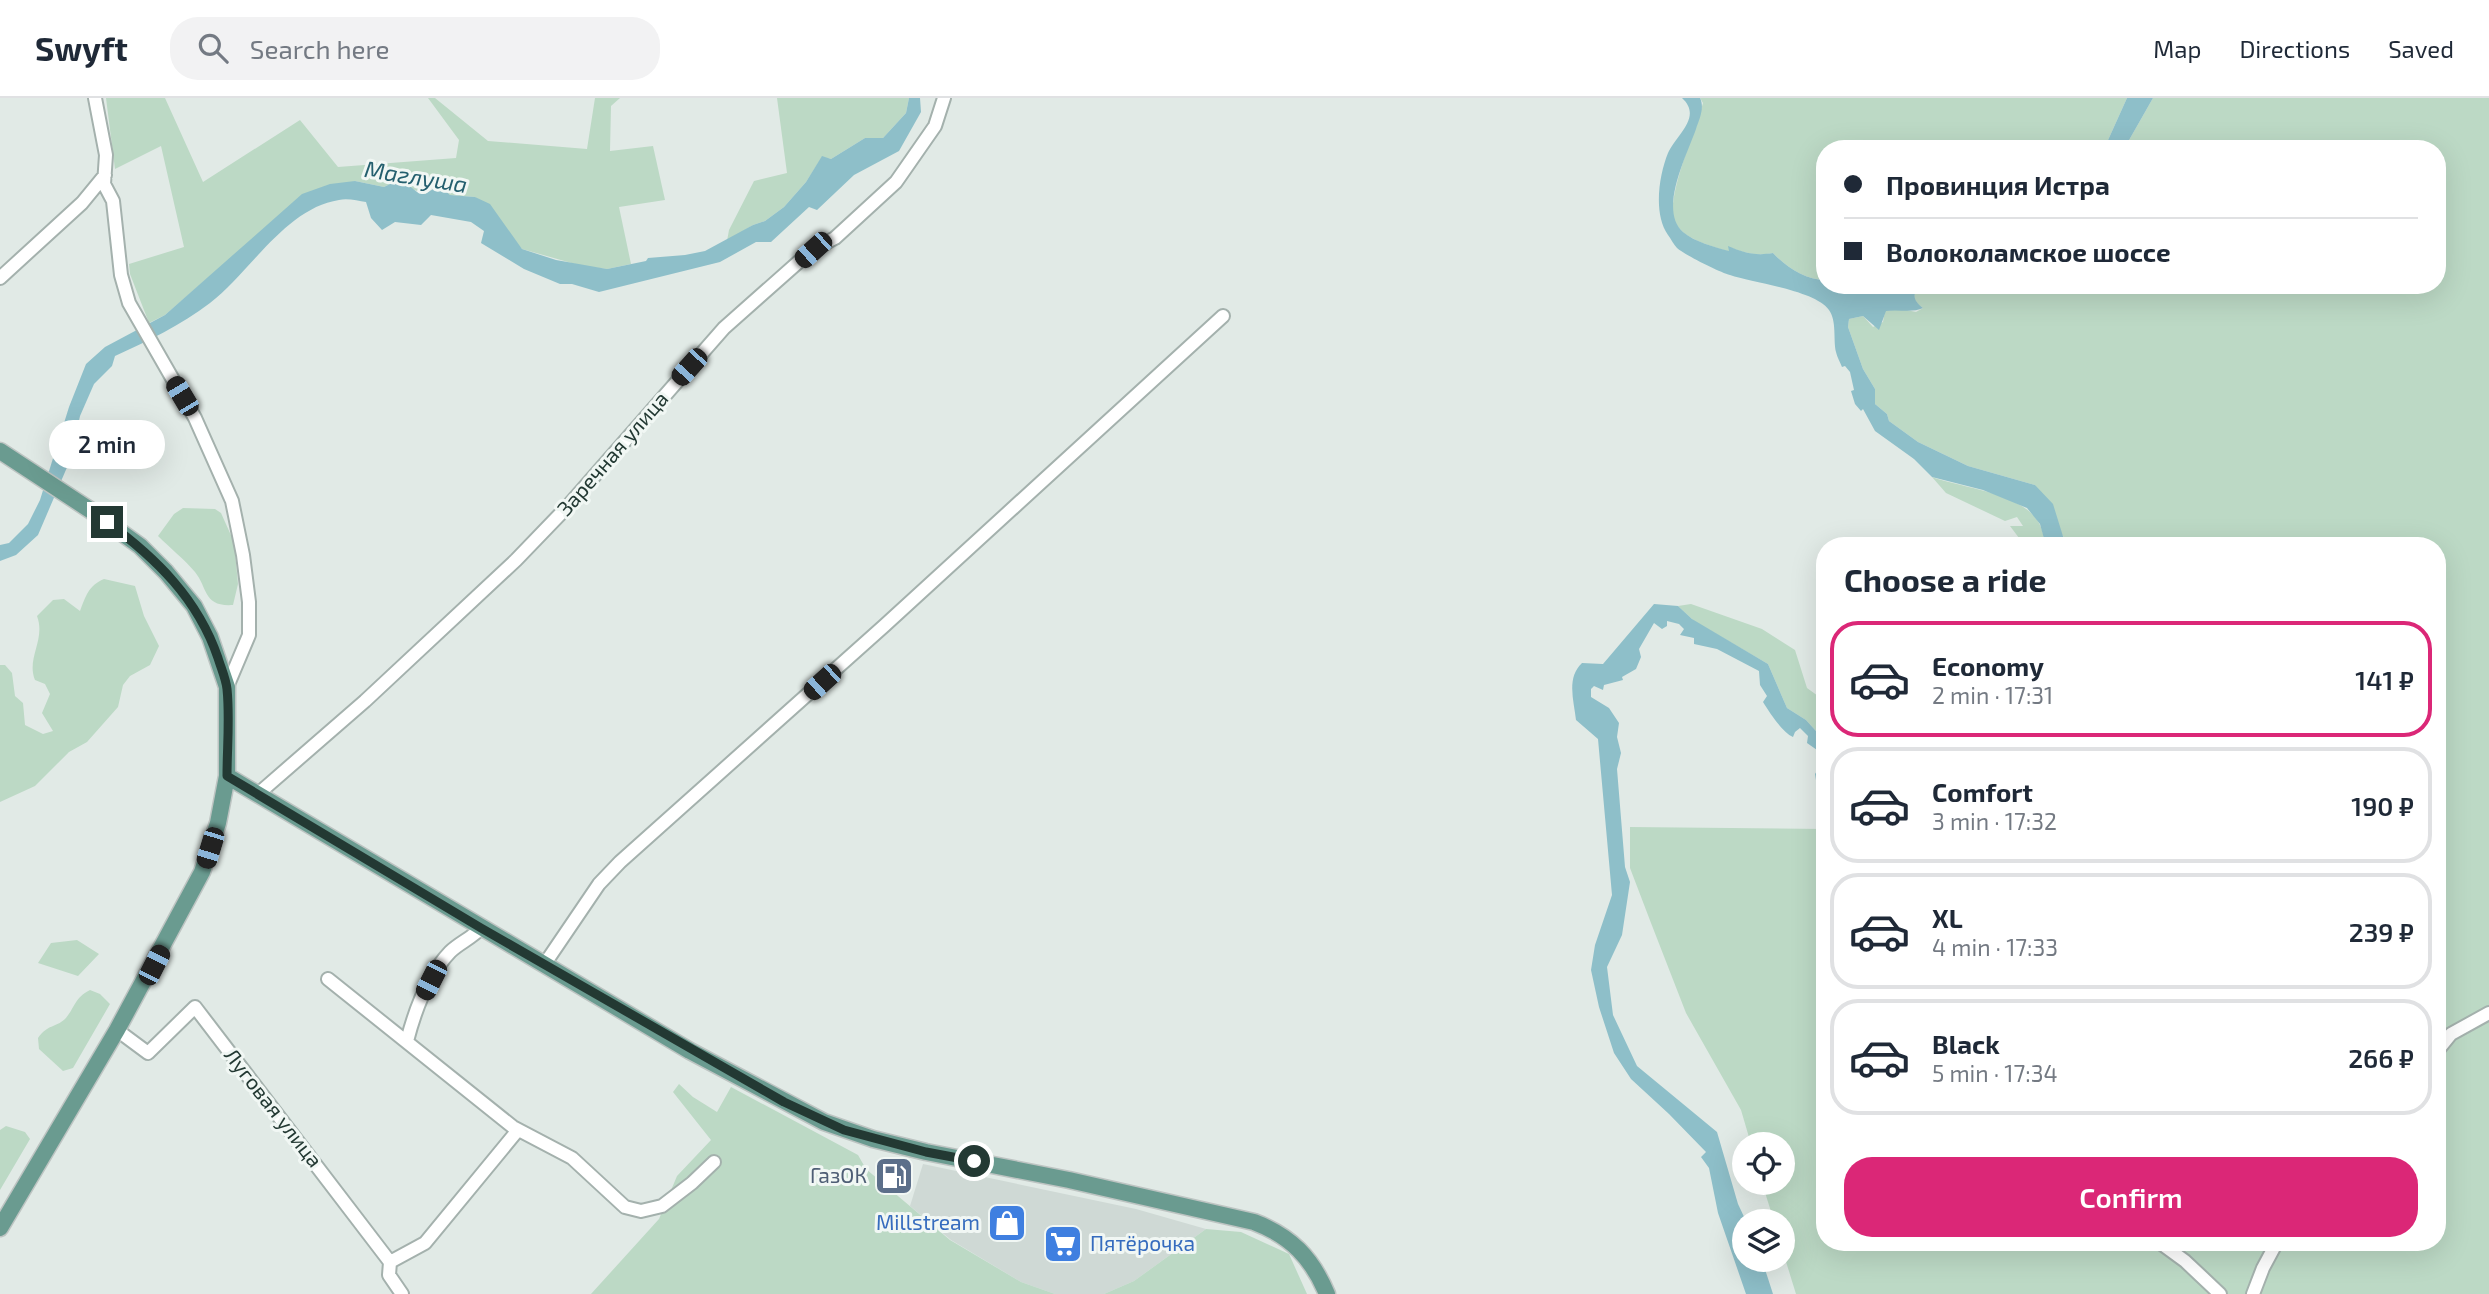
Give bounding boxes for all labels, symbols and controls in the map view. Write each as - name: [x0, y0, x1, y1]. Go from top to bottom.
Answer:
- search box: [170, 17, 660, 80]
- text: Swyft: [35, 28, 128, 68]
- icon: search: [194, 29, 232, 67]
- text: Search here: [250, 33, 390, 64]
- text: Map: [2153, 34, 2201, 63]
- text: Directions: [2239, 34, 2350, 63]
- text: Saved: [2388, 34, 2454, 63]
- water label: Маглуша: [363, 154, 470, 198]
- text: Провинция Истра: [1886, 169, 2110, 200]
- car: [791, 228, 836, 272]
- text: Волоколамское шоссе: [1886, 236, 2171, 267]
- car: [668, 344, 711, 390]
- car: [163, 373, 202, 419]
- street label: Заречная улица: [551, 386, 673, 521]
- callout: 2 min: [49, 420, 165, 470]
- text: 2 min: [78, 430, 136, 458]
- route end: [91, 506, 123, 538]
- text: Choose a ride: [1844, 560, 2047, 598]
- icon: car: [1848, 648, 1911, 711]
- text: Economy: [1932, 650, 2044, 681]
- car: [800, 660, 845, 704]
- text: 141 ₽: [2355, 664, 2414, 695]
- text: 2 min · 17:31: [1932, 681, 2053, 709]
- icon: car: [1848, 774, 1911, 837]
- text: Comfort: [1932, 776, 2033, 807]
- text: 190 ₽: [2351, 790, 2414, 821]
- text: 3 min · 17:32: [1932, 807, 2057, 835]
- car: [194, 825, 227, 871]
- icon: car: [1848, 900, 1911, 963]
- text: XL: [1932, 902, 1963, 933]
- text: 239 ₽: [2349, 916, 2414, 947]
- text: 4 min · 17:33: [1932, 933, 2058, 961]
- car: [136, 942, 173, 988]
- car: [413, 957, 450, 1003]
- icon: car: [1848, 1026, 1911, 1089]
- text: Black: [1932, 1028, 2000, 1059]
- text: 266 ₽: [2348, 1042, 2414, 1073]
- street label: Луговая улица: [219, 1043, 328, 1172]
- text: 5 min · 17:34: [1932, 1059, 2058, 1087]
- map controls: [1732, 1132, 1795, 1272]
- button: locate: [1732, 1132, 1795, 1195]
- route start: [958, 1145, 990, 1177]
- fuel station icon: ГазОК: [873, 1155, 915, 1197]
- button: Confirm: [1844, 1157, 2418, 1237]
- place label: ГазОК: [810, 1162, 867, 1187]
- shop icon: Millstream: [986, 1202, 1028, 1244]
- place label: Millstream: [876, 1209, 980, 1234]
- button: layers: [1732, 1209, 1795, 1272]
- supermarket icon: Пятёрочка: [1042, 1223, 1084, 1265]
- place label: Пятёрочка: [1090, 1230, 1195, 1255]

